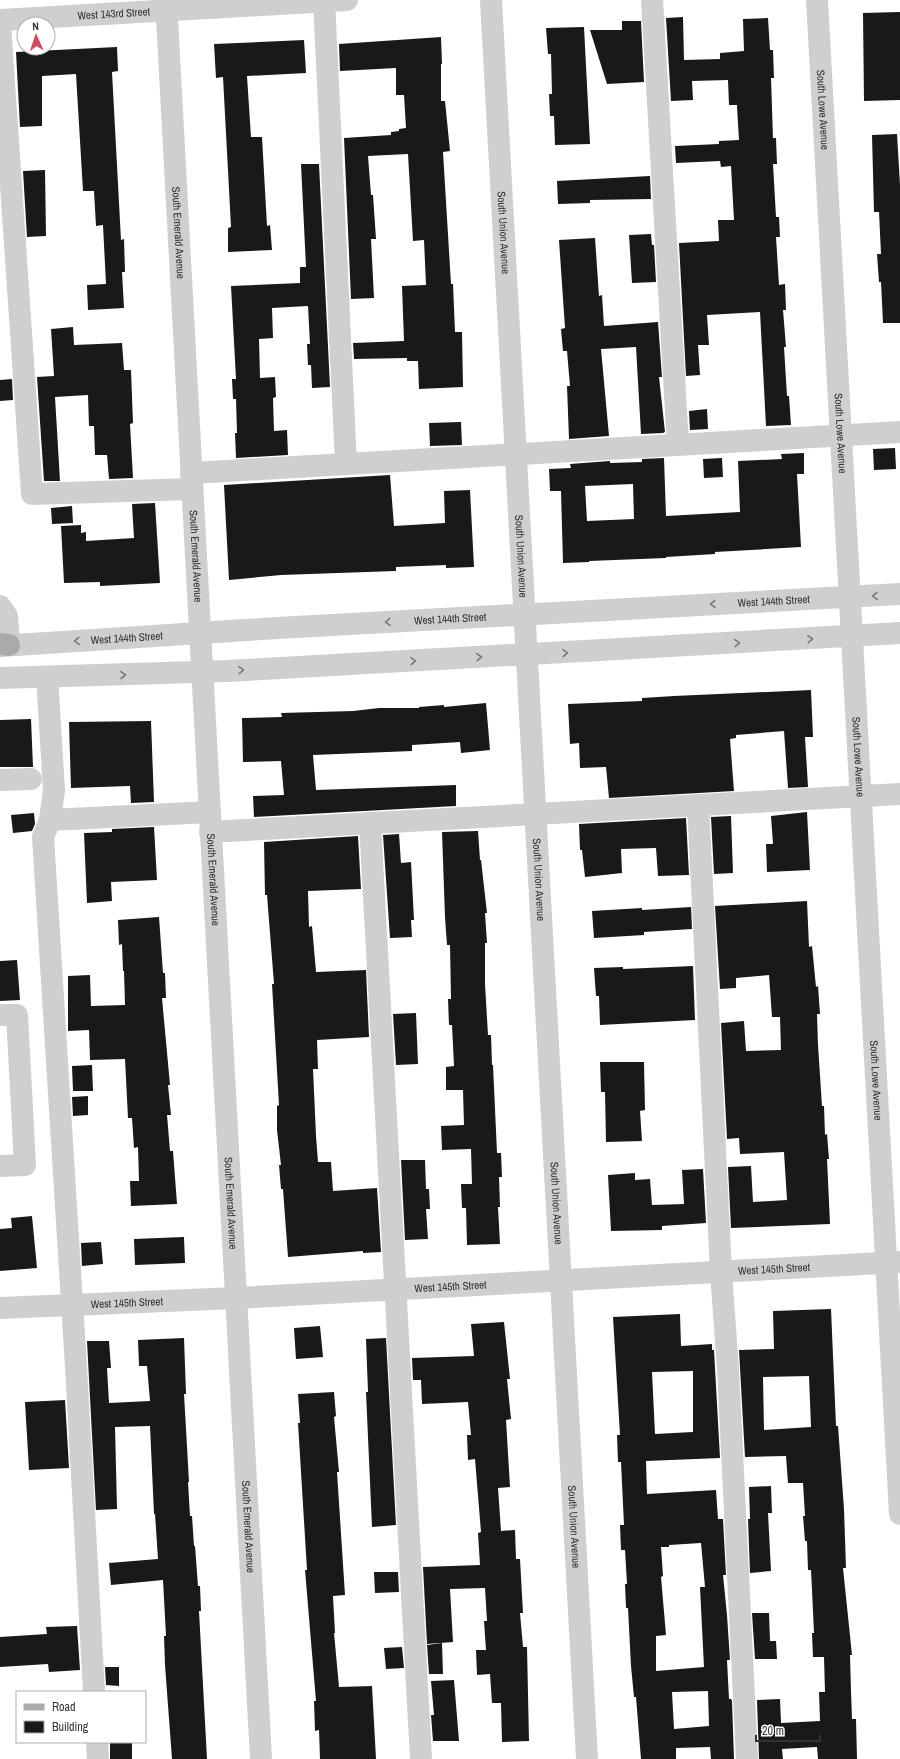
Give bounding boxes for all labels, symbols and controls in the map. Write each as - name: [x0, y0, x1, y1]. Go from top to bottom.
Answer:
- street label: West 143rd Street: [77, 4, 151, 23]
- north arrow: [16, 16, 56, 56]
- text: N: [32, 19, 39, 33]
- street label: South Lowe Avenue: [814, 69, 832, 150]
- street label: South Emerald Avenue: [169, 186, 188, 279]
- street label: South Union Avenue: [494, 191, 513, 274]
- street label: South Lowe Avenue: [832, 393, 850, 474]
- street label: South Emerald Avenue: [187, 510, 206, 603]
- street label: South Union Avenue: [512, 514, 531, 598]
- one-way arrow: [872, 591, 878, 600]
- street label: West 144th Street: [737, 592, 811, 610]
- one-way arrow: [710, 600, 716, 609]
- street label: West 144th Street: [414, 610, 487, 628]
- one-way arrow: [385, 618, 391, 626]
- street label: West 144th Street: [90, 628, 164, 647]
- one-way arrow: [807, 634, 813, 643]
- one-way arrow: [74, 636, 80, 645]
- one-way arrow: [734, 638, 740, 647]
- one-way arrow: [562, 648, 568, 657]
- one-way arrow: [476, 653, 482, 662]
- one-way arrow: [410, 657, 416, 666]
- one-way arrow: [238, 666, 244, 675]
- one-way arrow: [120, 671, 126, 679]
- street label: South Lowe Avenue: [849, 716, 868, 797]
- street label: South Emerald Avenue: [204, 833, 223, 926]
- street label: South Union Avenue: [530, 838, 548, 921]
- street label: South Lowe Avenue: [867, 1040, 885, 1121]
- street label: South Emerald Avenue: [222, 1157, 240, 1250]
- street label: South Union Avenue: [547, 1161, 566, 1245]
- street label: West 145th Street: [738, 1260, 811, 1278]
- street label: West 145th Street: [414, 1277, 487, 1295]
- street label: West 145th Street: [90, 1294, 164, 1311]
- street label: South Emerald Avenue: [239, 1480, 258, 1573]
- street label: South Union Avenue: [565, 1485, 584, 1568]
- legend: [16, 1691, 146, 1743]
- text: Road: [52, 1699, 76, 1715]
- scale bar: [756, 1717, 820, 1743]
- text: Building: [52, 1719, 89, 1735]
- text: 20 m: [762, 1723, 784, 1739]

